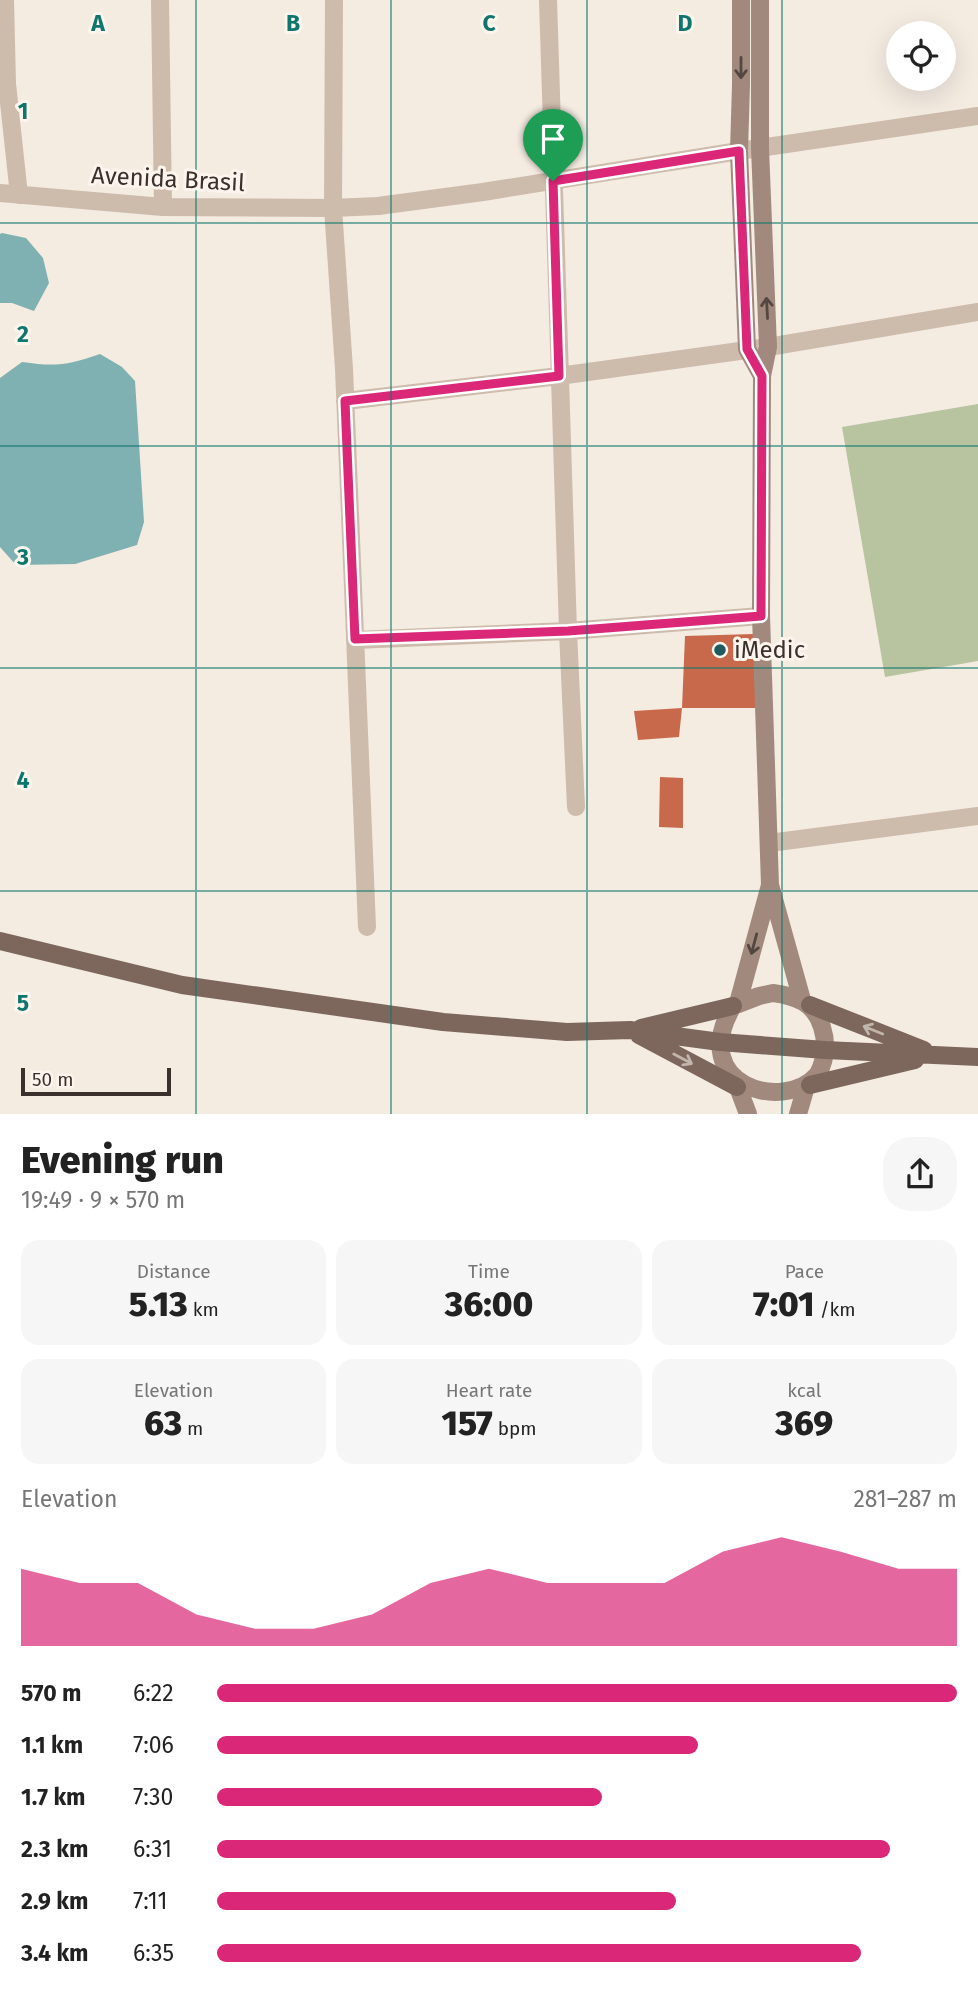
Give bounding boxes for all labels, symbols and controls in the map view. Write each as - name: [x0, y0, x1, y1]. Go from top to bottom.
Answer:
- text: A: [90, 9, 105, 37]
- text: B: [286, 9, 300, 37]
- text: C: [482, 9, 496, 37]
- text: D: [678, 9, 693, 37]
- map controls: [886, 21, 956, 91]
- button: locate: [886, 21, 956, 91]
- one-way arrow: [734, 56, 748, 79]
- text: 1: [18, 97, 28, 125]
- pin: [523, 109, 583, 181]
- icon: arrive: [534, 120, 572, 158]
- street label: Avenida Brasil: [90, 161, 246, 197]
- one-way arrow: [760, 297, 773, 320]
- text: 2: [17, 320, 29, 348]
- text: 3: [16, 543, 29, 571]
- place label: iMedic: [734, 636, 805, 664]
- marker: iMedic: [712, 642, 728, 658]
- text: 4: [17, 766, 30, 794]
- one-way arrow: [747, 932, 760, 955]
- text: 5: [17, 989, 29, 1017]
- one-way arrow: [863, 1022, 885, 1035]
- one-way arrow: [672, 1053, 693, 1066]
- scale bar: [21, 1065, 172, 1097]
- text: 50 m: [32, 1068, 73, 1091]
- text: Evening run: [21, 1137, 224, 1183]
- button: share: [883, 1137, 957, 1211]
- text: 19:49 · 9 × 570 m: [21, 1186, 185, 1214]
- text: Distance: [137, 1260, 211, 1283]
- text: Time: [468, 1260, 510, 1283]
- text: Pace: [785, 1260, 824, 1283]
- text: 5.13: [129, 1283, 188, 1325]
- text: 36:00: [445, 1283, 533, 1325]
- text: 7:01: [753, 1283, 815, 1325]
- text: km: [188, 1298, 219, 1321]
- text: /km: [815, 1298, 856, 1321]
- text: Elevation: [134, 1379, 213, 1402]
- text: Heart rate: [446, 1379, 532, 1402]
- text: kcal: [787, 1379, 821, 1402]
- text: 63: [144, 1402, 182, 1444]
- text: 157: [441, 1402, 493, 1444]
- text: 369: [775, 1402, 833, 1444]
- text: m: [182, 1417, 203, 1440]
- text: bpm: [493, 1417, 537, 1440]
- text: Elevation: [21, 1485, 117, 1513]
- text: 281–287 m: [853, 1485, 957, 1513]
- text: 570 m: [21, 1679, 82, 1707]
- text: 6:22: [133, 1679, 174, 1707]
- text: 1.1 km: [21, 1731, 83, 1759]
- text: 7:06: [133, 1731, 174, 1759]
- text: 1.7 km: [21, 1783, 86, 1811]
- text: 7:30: [133, 1783, 173, 1811]
- text: 2.3 km: [21, 1835, 88, 1863]
- text: 6:31: [133, 1835, 172, 1863]
- text: 2.9 km: [21, 1887, 88, 1915]
- text: 7:11: [133, 1887, 167, 1915]
- text: 3.4 km: [21, 1939, 89, 1967]
- text: 6:35: [133, 1939, 174, 1967]

